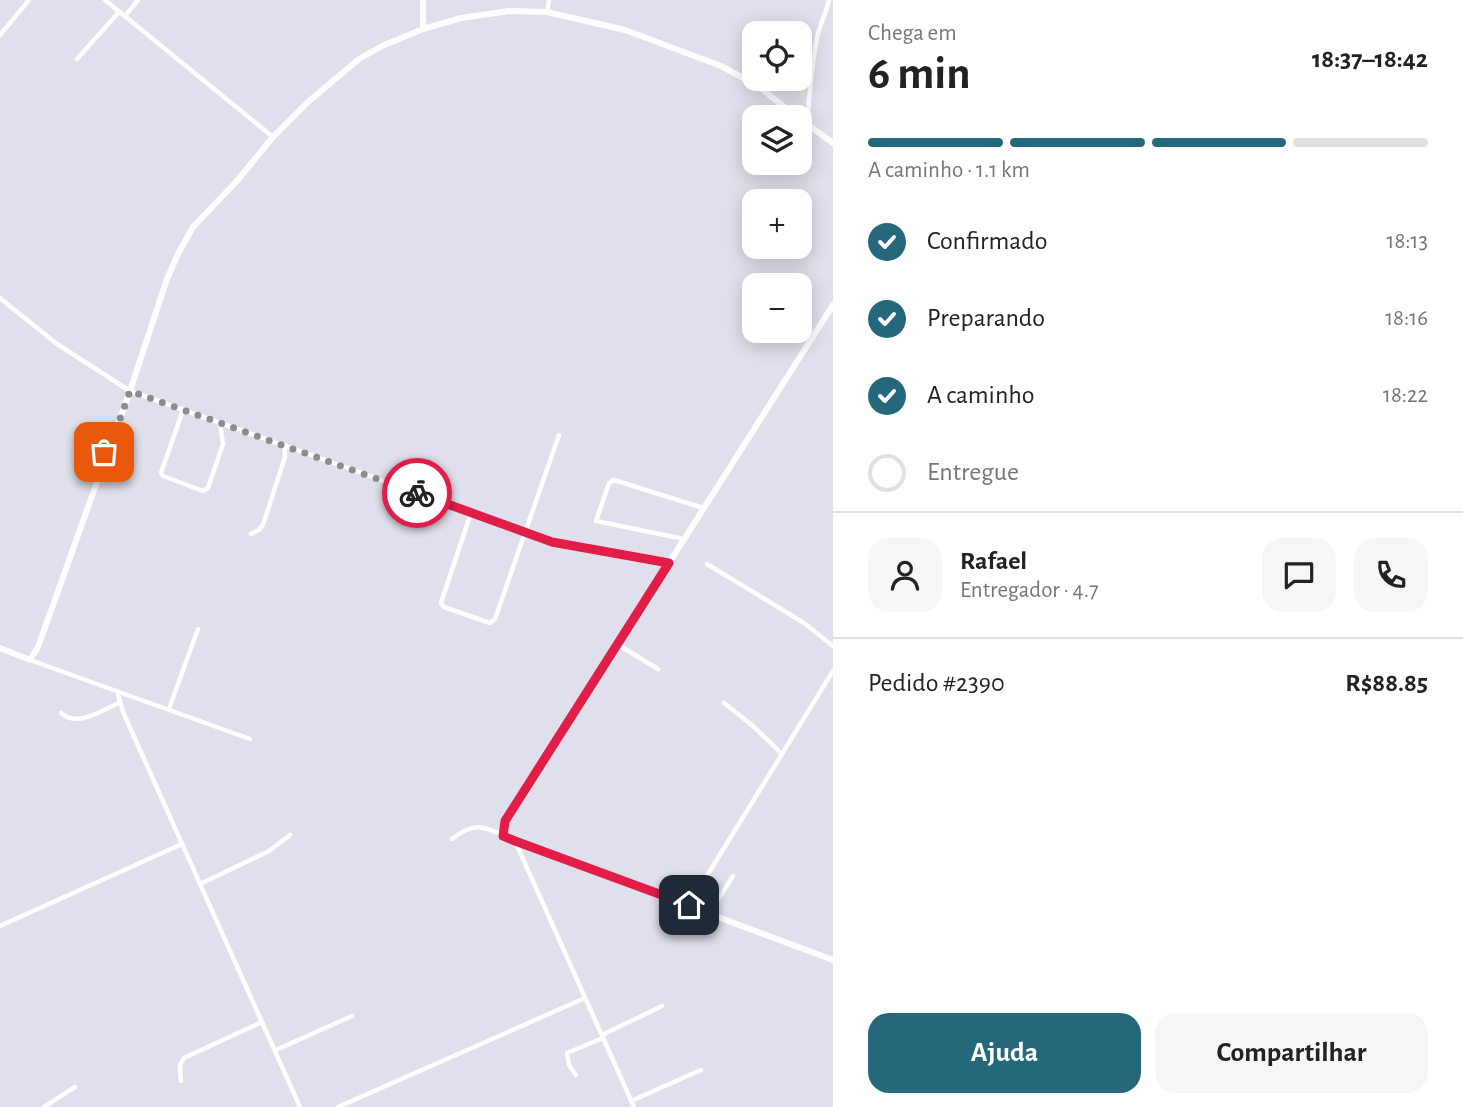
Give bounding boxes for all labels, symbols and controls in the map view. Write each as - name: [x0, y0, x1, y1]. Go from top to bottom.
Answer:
- map controls: [742, 21, 812, 343]
- button: locate: [742, 21, 812, 91]
- text: Chega em: [868, 22, 957, 45]
- text: 18:37–18:42: [1312, 46, 1428, 72]
- text: 6 min: [868, 51, 971, 97]
- button: layers: [742, 105, 812, 175]
- text: A caminho · 1.1 km: [868, 159, 1030, 182]
- button: +: [742, 189, 812, 259]
- icon: check: [868, 223, 906, 261]
- text: Confirmado: [927, 228, 1048, 254]
- text: 18:13: [1387, 230, 1428, 253]
- button: −: [742, 273, 812, 343]
- icon: check: [868, 300, 906, 338]
- text: Preparando: [927, 305, 1045, 331]
- text: 18:16: [1385, 307, 1428, 330]
- icon: check: [868, 377, 906, 415]
- text: A caminho: [927, 382, 1035, 408]
- text: 18:22: [1383, 384, 1428, 407]
- pin: [74, 422, 134, 482]
- icon: bag: [85, 433, 123, 471]
- courier: [382, 458, 452, 528]
- text: Entregue: [927, 459, 1019, 485]
- icon: bike: [398, 474, 436, 512]
- button: person: [868, 538, 942, 612]
- button: chat: [1262, 538, 1336, 612]
- button: phone: [1354, 538, 1428, 612]
- text: Rafael: [960, 548, 1027, 574]
- text: Entregador · 4.7: [960, 579, 1099, 602]
- text: Pedido #2390: [868, 670, 1005, 696]
- text: R$88.85: [1345, 670, 1428, 696]
- pin: [659, 875, 719, 935]
- icon: home: [670, 886, 708, 924]
- button: Ajuda: [868, 1013, 1141, 1093]
- button: Compartilhar: [1155, 1013, 1428, 1093]

